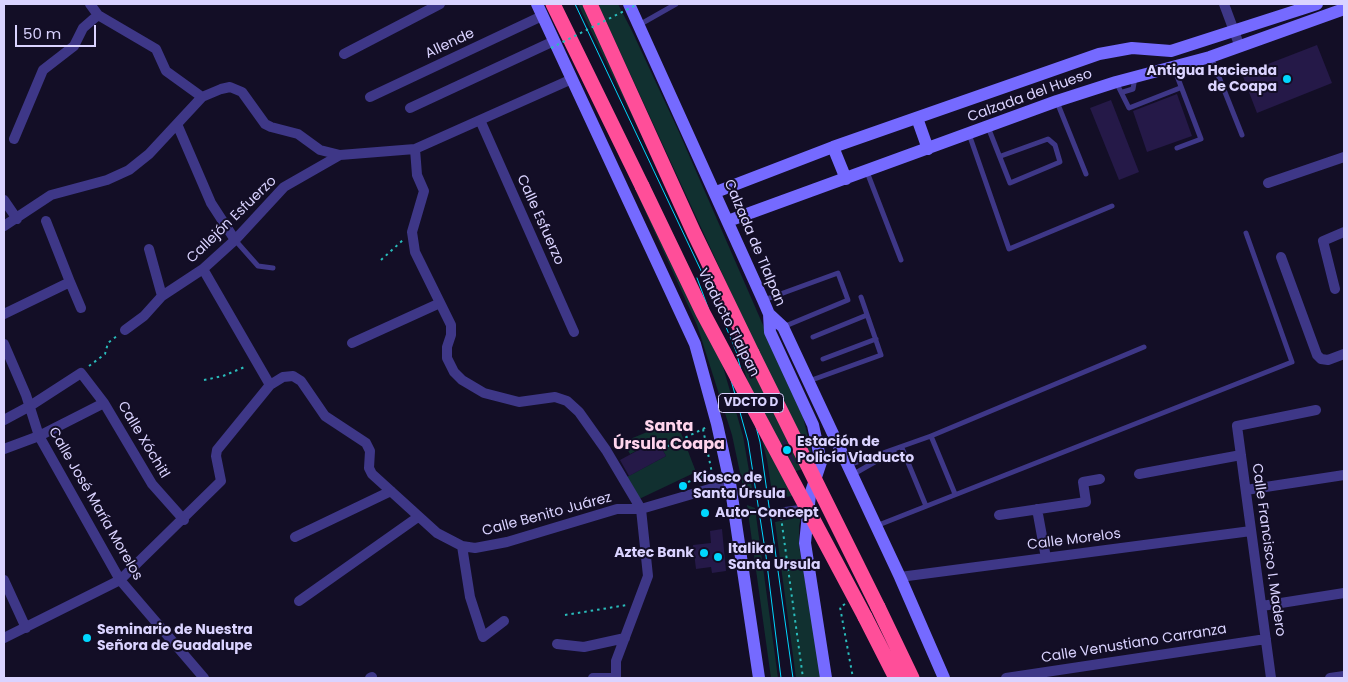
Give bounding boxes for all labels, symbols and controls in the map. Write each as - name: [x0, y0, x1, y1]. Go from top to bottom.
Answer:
- scale bar: [18, 15, 99, 47]
- text: 50 m: [23, 23, 61, 44]
- street label: Allende: [423, 25, 477, 63]
- place label: Antigua Hacienda de Coapa: [1147, 63, 1277, 95]
- street label: Calzada del Hueso: [966, 66, 1094, 126]
- marker: Antigua Hacienda de Coapa: [1281, 73, 1293, 85]
- street label: Calle Esfuerzo: [513, 172, 567, 268]
- street label: Callejón Esfuerzo: [184, 173, 280, 267]
- street label: Calzada de Tlalpan: [720, 177, 788, 309]
- street label: Viaducto Tlalpan: [694, 266, 762, 380]
- road number: VDCTO D: [718, 393, 784, 412]
- street label: Calle Xóchitl: [113, 399, 173, 481]
- district label: Santa Úrsula Coapa: [613, 417, 725, 455]
- street label: Calle José María Morelos: [44, 425, 146, 583]
- place label: Estación de Policía Viaducto: [797, 434, 914, 467]
- marker: Estación de Policía Viaducto: [781, 444, 793, 456]
- street label: Calle Francisco I. Madero: [1248, 462, 1288, 638]
- place label: Kiosco de Santa Úrsula: [693, 470, 785, 502]
- marker: Kiosco de Santa Úrsula: [677, 480, 689, 492]
- street label: Calle Benito Juárez: [481, 490, 613, 540]
- place label: Auto-Concept: [715, 505, 819, 521]
- marker: Auto-Concept: [699, 507, 711, 519]
- street label: Calle Morelos: [1026, 526, 1122, 554]
- place label: Italika Santa Ursula: [728, 541, 820, 574]
- place label: Aztec Bank: [614, 545, 694, 561]
- marker: Aztec Bank: [698, 547, 710, 559]
- marker: Italika Santa Ursula: [712, 551, 724, 563]
- street label: Calle Venustiano Carranza: [1040, 621, 1228, 667]
- place label: Seminario de Nuestra Señora de Guadalupe: [97, 622, 253, 654]
- marker: Seminario de Nuestra Señora de Guadalupe: [81, 632, 93, 644]

